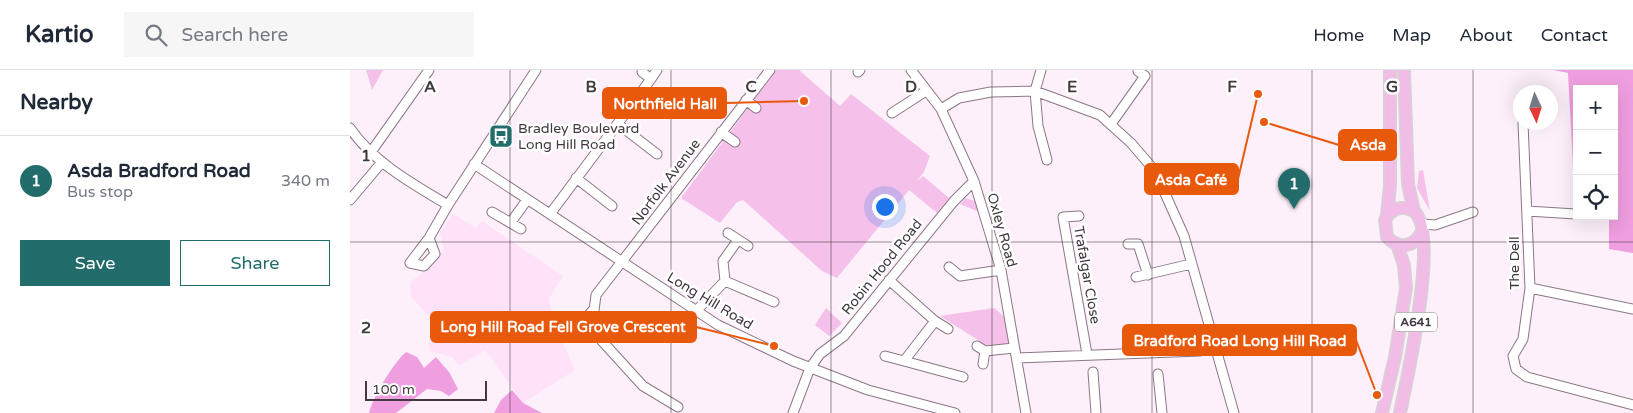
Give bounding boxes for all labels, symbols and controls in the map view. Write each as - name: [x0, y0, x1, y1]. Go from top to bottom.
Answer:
- search box: [124, 12, 474, 57]
- text: Kartio: [25, 20, 94, 49]
- icon: search: [142, 21, 170, 49]
- text: Search here: [182, 24, 288, 46]
- text: Home: [1313, 24, 1364, 46]
- text: Map: [1392, 24, 1431, 46]
- text: About: [1459, 24, 1513, 46]
- text: Contact: [1541, 24, 1608, 46]
- text: A: [424, 77, 436, 97]
- text: B: [585, 77, 597, 97]
- text: C: [745, 77, 757, 97]
- text: D: [905, 77, 917, 97]
- text: E: [1067, 77, 1077, 97]
- text: F: [1227, 77, 1237, 97]
- text: G: [1386, 77, 1398, 97]
- north arrow: [1513, 85, 1558, 130]
- map controls: [1573, 85, 1618, 220]
- button: +: [1573, 85, 1618, 130]
- callout: Northfield Hall: [603, 88, 726, 118]
- text: Nearby: [20, 90, 93, 115]
- text: Northfield Hall: [613, 95, 717, 113]
- place label: Bradley Boulevard Long Hill Road: [518, 120, 639, 153]
- bus stop icon: Bradley Boulevard Long Hill Road: [488, 123, 514, 149]
- callout: Asda: [1339, 130, 1396, 160]
- button: −: [1573, 130, 1618, 175]
- street label: Norfolk Avenue: [628, 136, 704, 228]
- text: Asda: [1350, 136, 1386, 154]
- text: 1: [361, 146, 371, 166]
- text: Asda Bradford Road: [67, 160, 251, 182]
- callout: Asda Café: [1145, 164, 1238, 194]
- pin: 1: [1278, 168, 1310, 209]
- text: 1: [31, 171, 41, 191]
- text: 340 m: [281, 171, 330, 191]
- text: Asda Café: [1155, 171, 1228, 189]
- button: locate: [1573, 175, 1618, 220]
- text: Bus stop: [67, 182, 133, 202]
- street label: Oxley Road: [983, 191, 1021, 269]
- your location: [872, 194, 898, 220]
- street label: Robin Hood Road: [838, 216, 926, 318]
- street label: Trafalgar Close: [1070, 225, 1104, 325]
- street label: The Dell: [1506, 236, 1523, 290]
- button: Save: [20, 240, 170, 286]
- button: Share: [180, 240, 330, 286]
- street label: Long Hill Road: [664, 269, 756, 333]
- callout: Long Hill Road Fell Grove Crescent: [431, 312, 696, 342]
- road number: A641: [1395, 312, 1437, 332]
- text: 2: [361, 318, 371, 338]
- text: Long Hill Road Fell Grove Crescent: [440, 318, 686, 337]
- callout: Bradford Road Long Hill Road: [1123, 325, 1356, 355]
- text: Bradford Road Long Hill Road: [1133, 332, 1347, 351]
- scale bar: [365, 378, 488, 401]
- text: 100 m: [372, 381, 415, 398]

